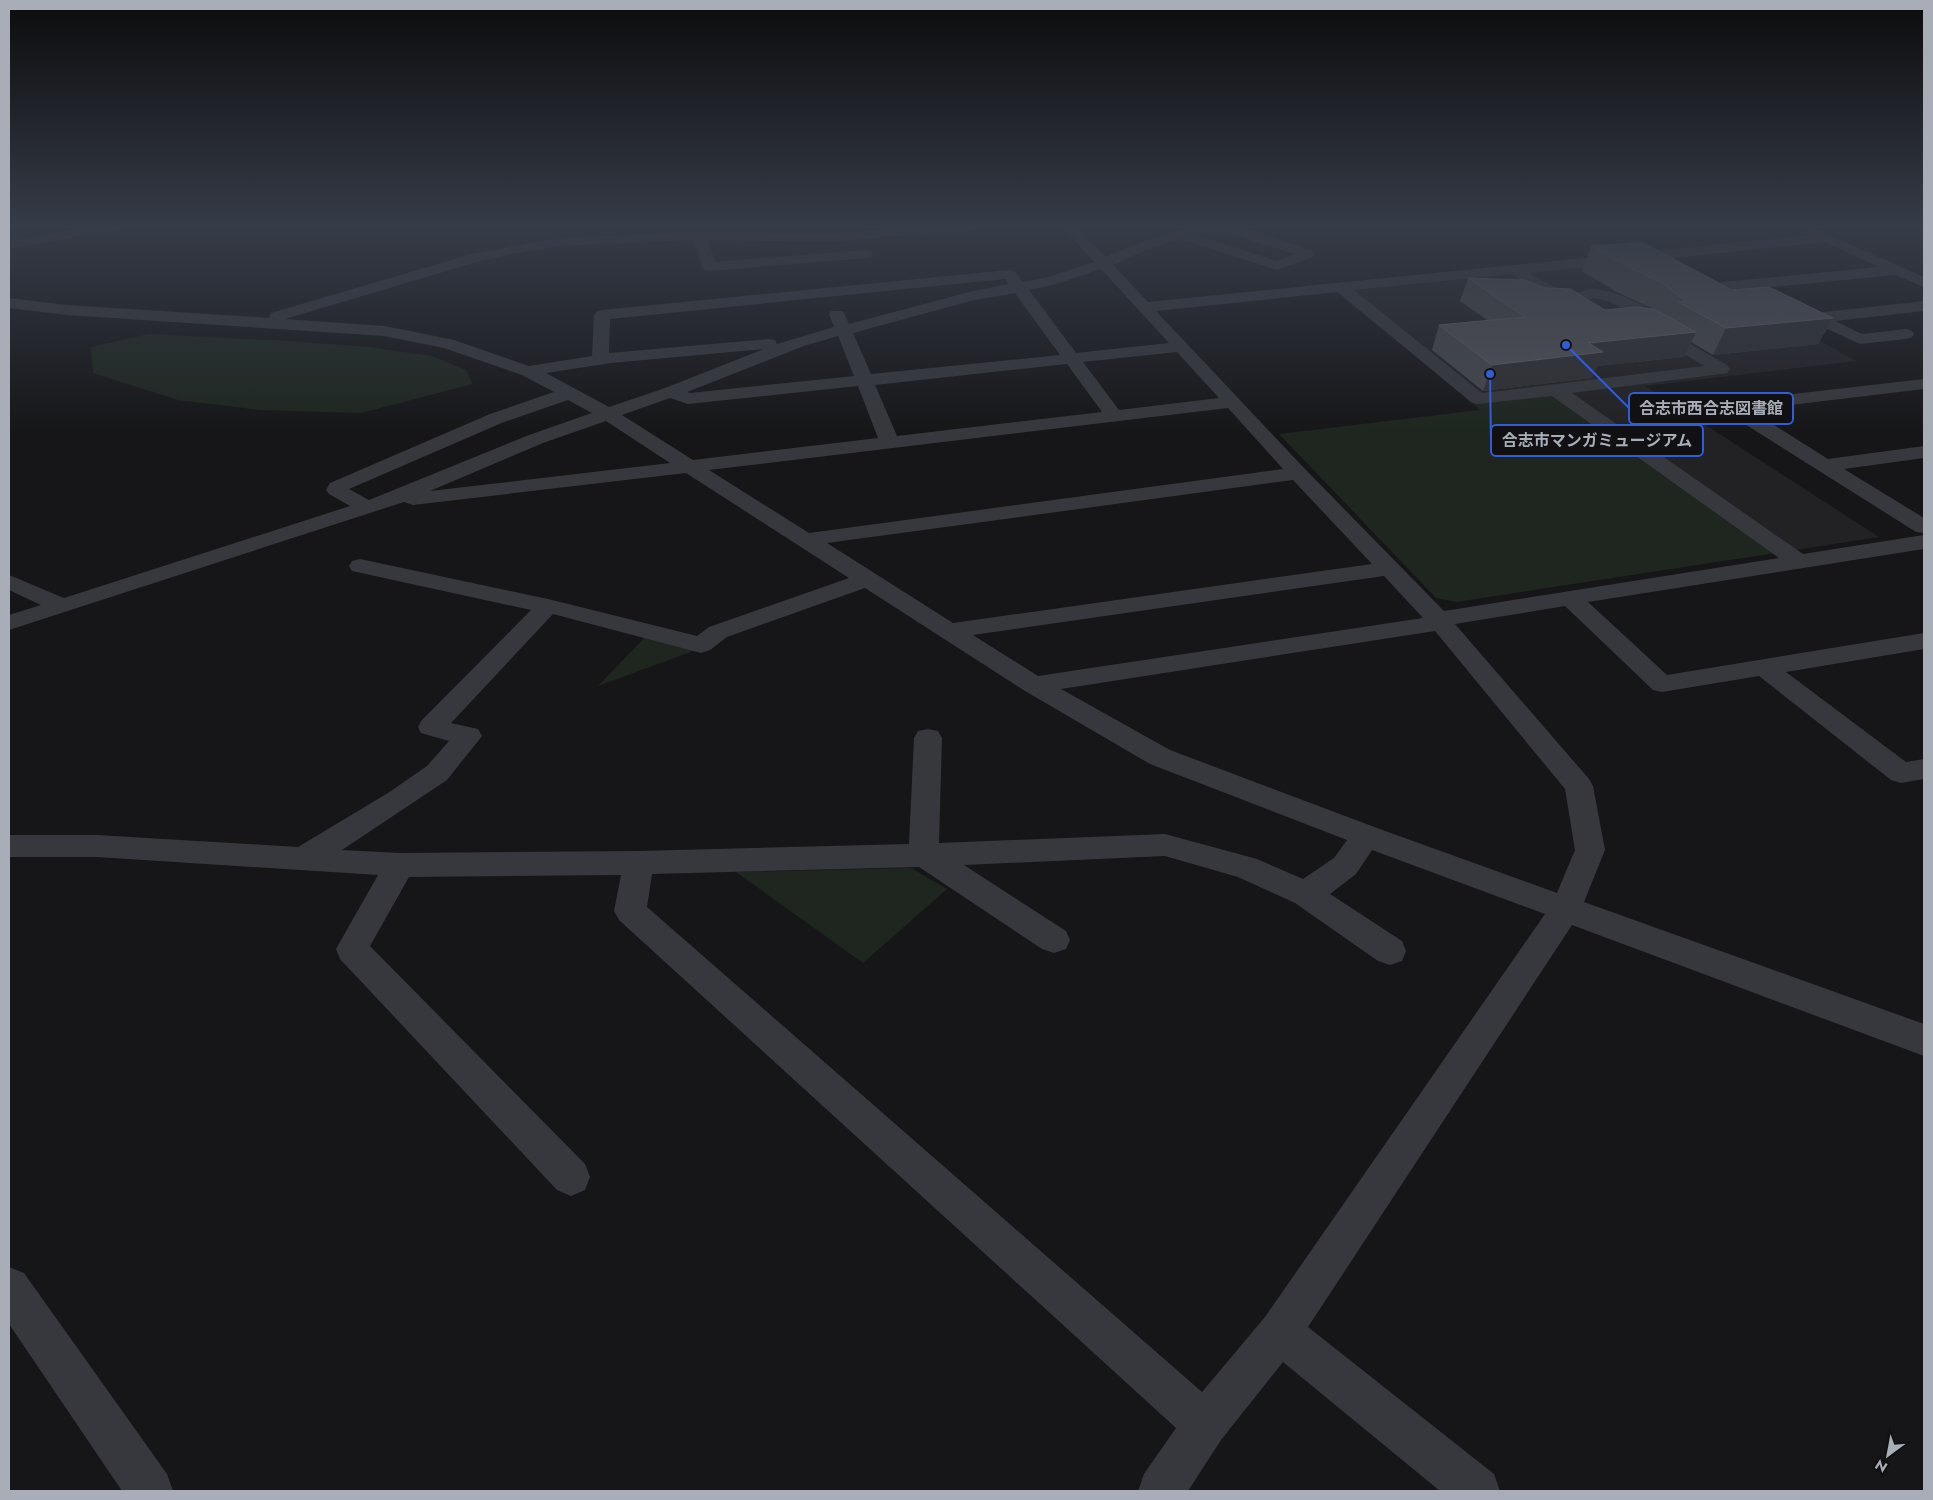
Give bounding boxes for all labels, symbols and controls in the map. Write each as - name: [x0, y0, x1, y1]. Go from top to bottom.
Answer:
- callout: 合志市西合志図書館: [1629, 393, 1793, 424]
- text: 合志市西合志図書館: [1639, 397, 1783, 420]
- callout: 合志市マンガミュージアム: [1491, 425, 1703, 456]
- text: 合志市マンガミュージアム: [1502, 429, 1692, 452]
- north arrow: [1863, 1430, 1913, 1480]
- text: N: [1871, 1455, 1891, 1477]

